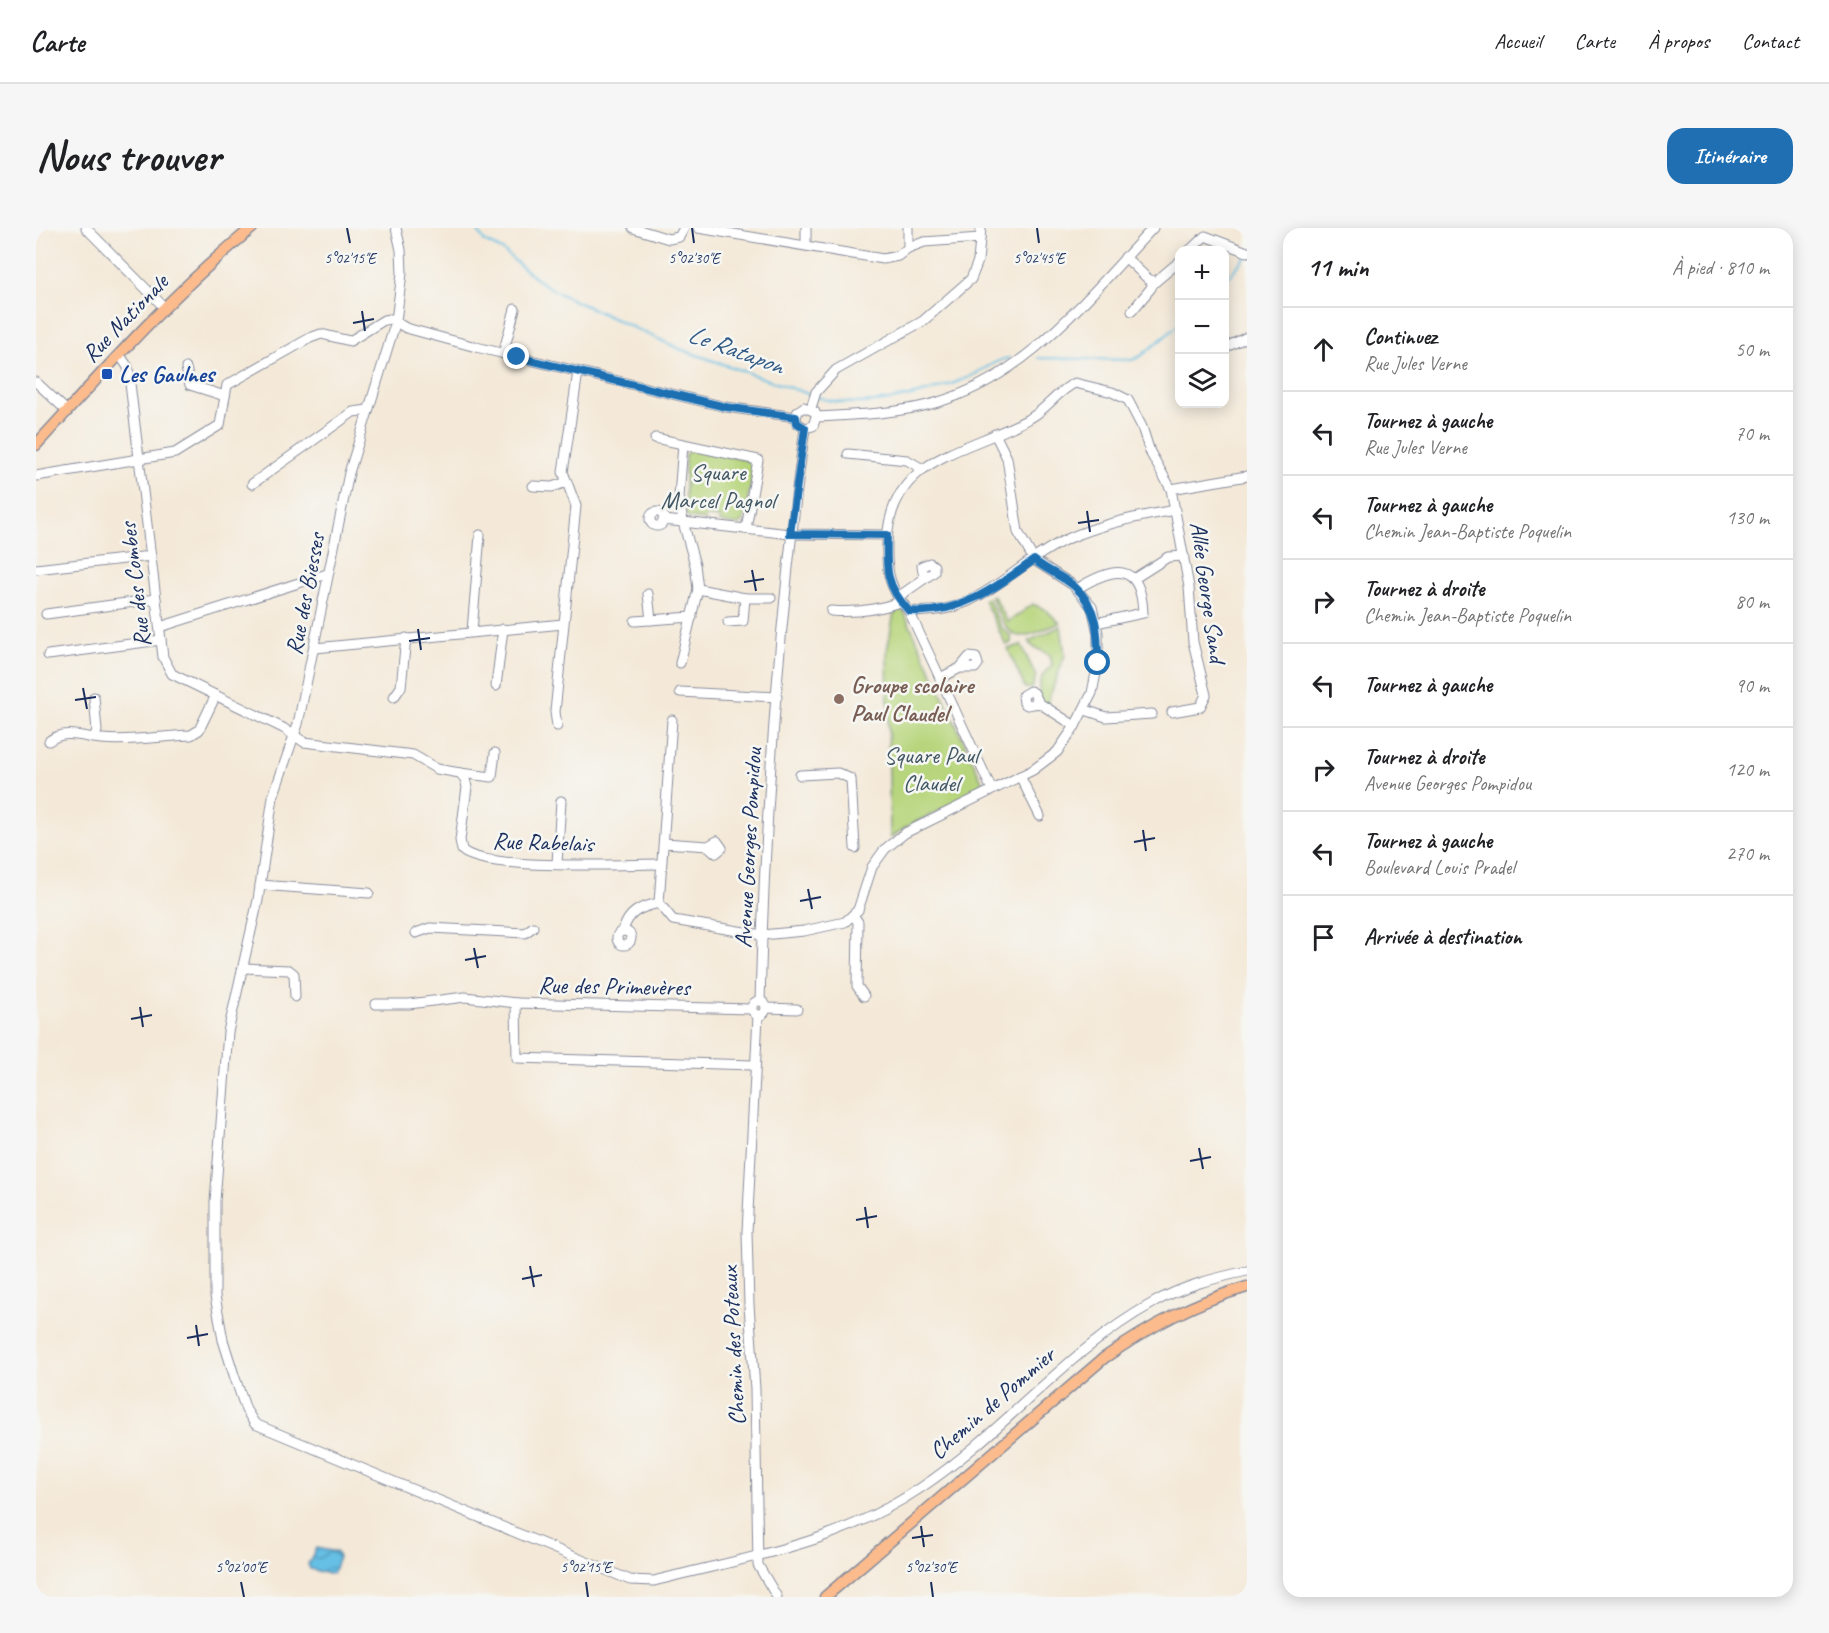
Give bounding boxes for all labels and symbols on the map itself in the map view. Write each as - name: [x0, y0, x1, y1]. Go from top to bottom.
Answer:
- text: 5°02'15"E: [324, 249, 378, 268]
- text: 5°02'30"E: [668, 249, 722, 268]
- text: 5°02'45"E: [1013, 249, 1067, 268]
- street label: Rue Nationale: [75, 266, 176, 369]
- water label: Le Ratapon: [684, 317, 790, 383]
- route end: [503, 343, 529, 369]
- place label: Les Gaulnes: [119, 359, 217, 389]
- marker: Les Gaulnes: [100, 367, 114, 381]
- park label: Square Marcel Pagnol: [661, 457, 779, 515]
- street label: Rue des Combes: [112, 519, 158, 649]
- street label: Allée George Sand: [1183, 520, 1233, 668]
- street label: Rue des Biesses: [279, 529, 332, 657]
- route start: [1084, 649, 1110, 675]
- place label: Groupe scolaire Paul Claudel: [851, 670, 975, 728]
- marker: Groupe scolaire Paul Claudel: [832, 692, 846, 706]
- park label: Square Paul Claudel: [884, 740, 982, 798]
- street label: Avenue Georges Pompidou: [728, 745, 768, 949]
- street label: Rue Rabelais: [492, 825, 596, 859]
- street label: Rue des Primevères: [538, 970, 692, 1002]
- street label: Chemin des Poteaux: [714, 1264, 752, 1426]
- street label: Chemin de Pommier: [923, 1339, 1063, 1466]
- text: 5°02'00"E: [215, 1558, 269, 1577]
- text: 5°02'15"E: [560, 1558, 614, 1577]
- text: 5°02'30"E: [905, 1558, 959, 1577]

